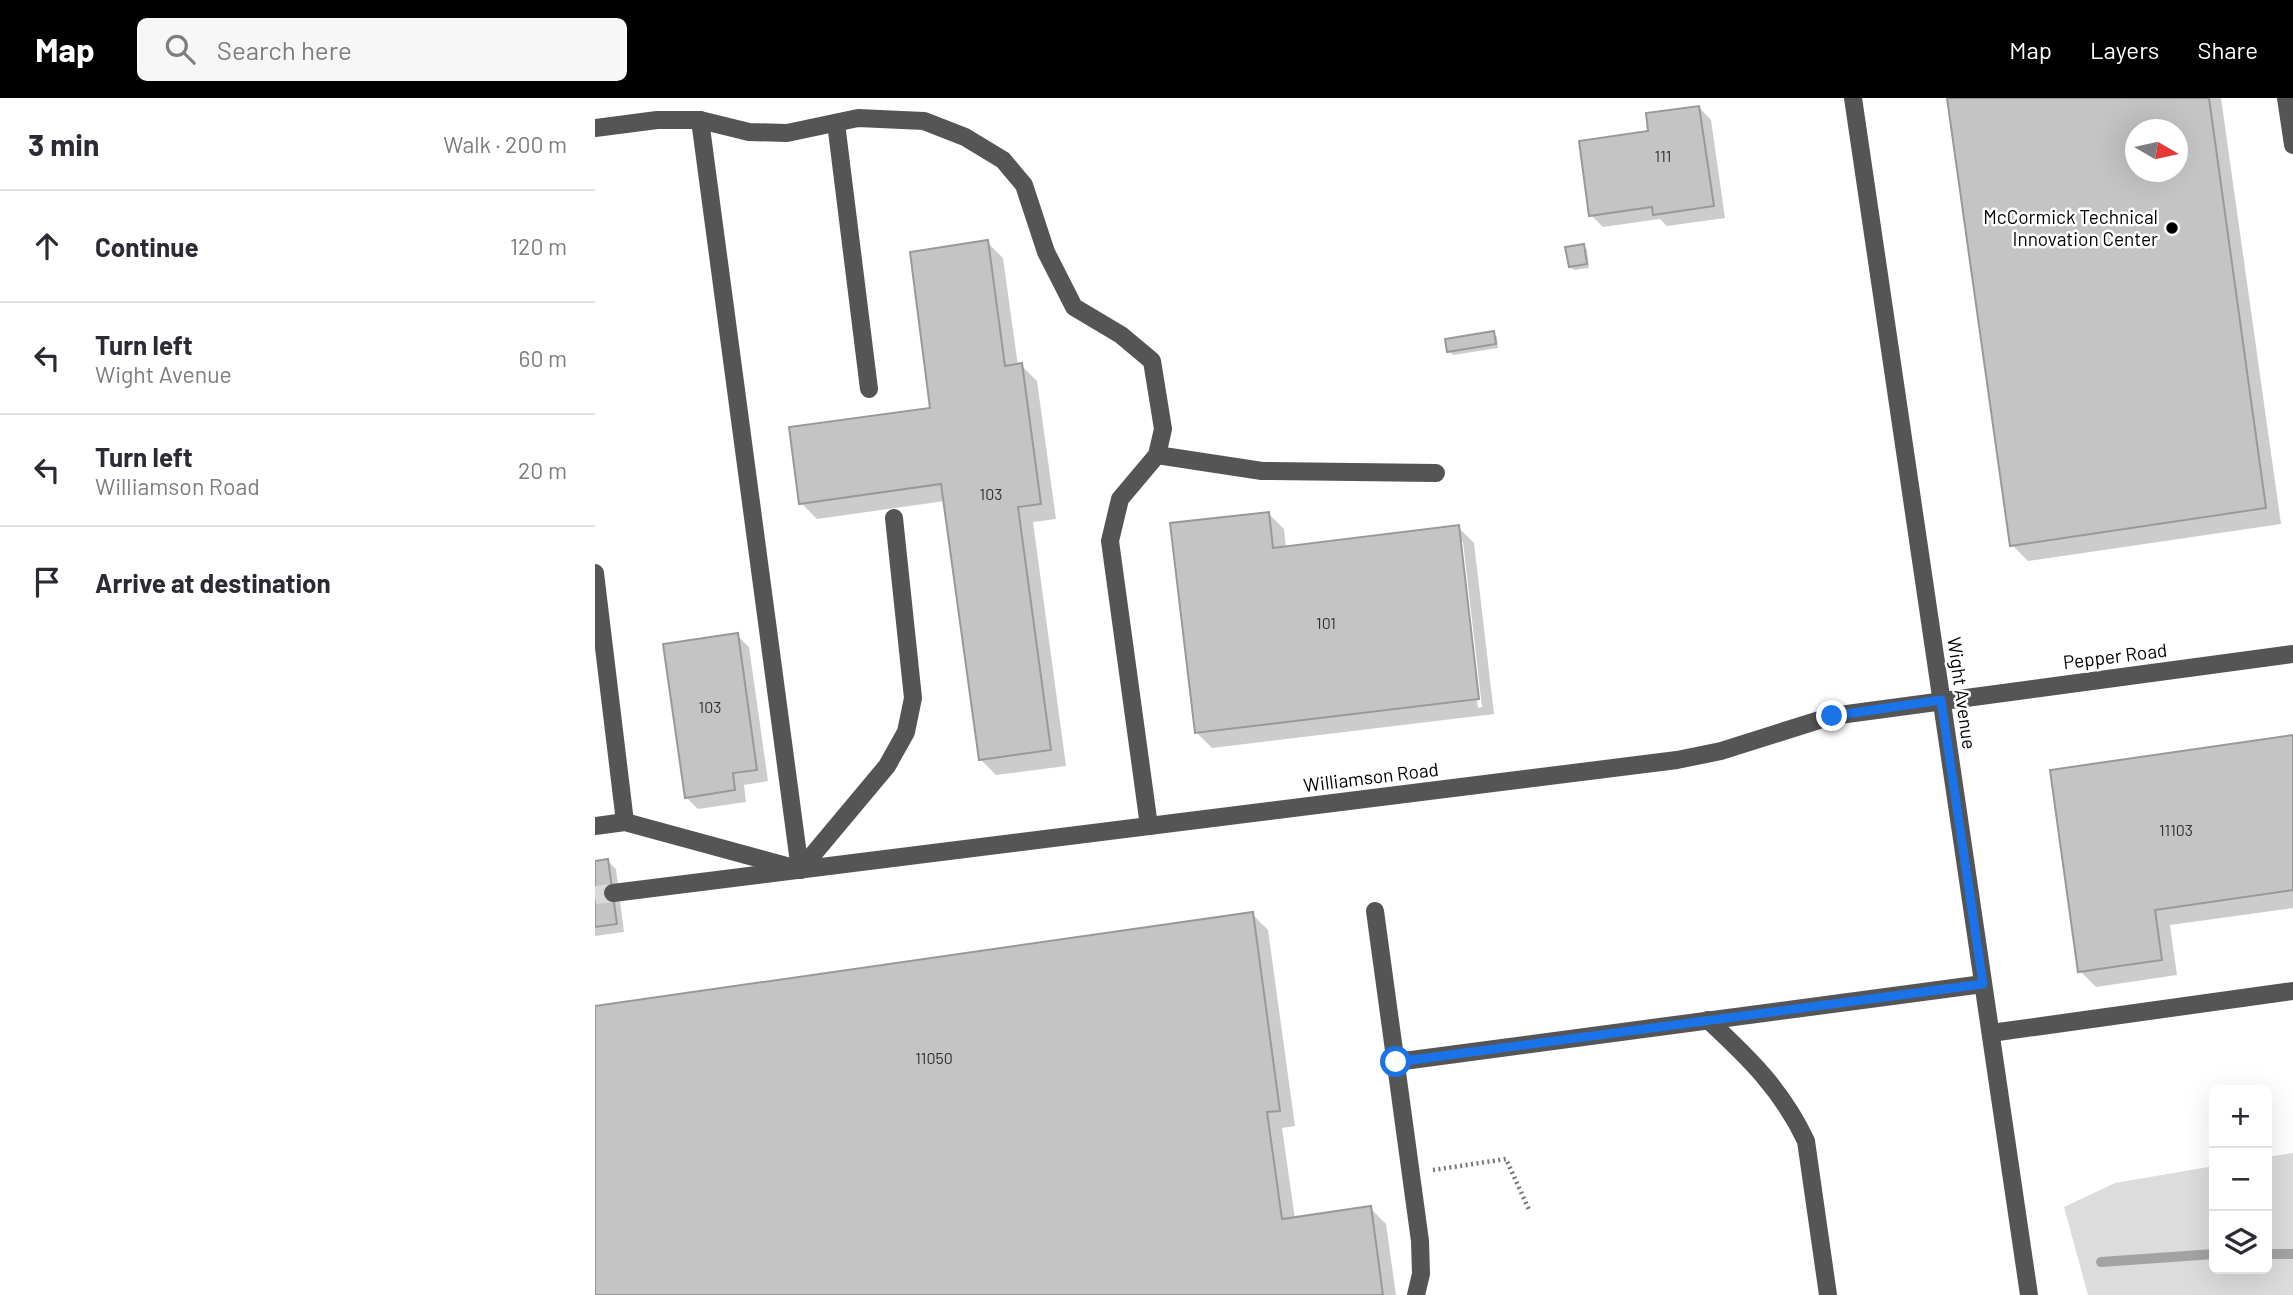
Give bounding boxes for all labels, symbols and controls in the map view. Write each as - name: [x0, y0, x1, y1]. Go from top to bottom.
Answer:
- search box: [137, 18, 627, 81]
- text: Map: [35, 29, 95, 69]
- icon: search: [161, 30, 199, 68]
- text: Search here: [217, 34, 352, 65]
- text: Map: [2009, 35, 2052, 64]
- text: Layers: [2090, 35, 2159, 64]
- text: Share: [2197, 35, 2258, 64]
- north arrow: [2125, 119, 2188, 182]
- text: 3 min: [28, 126, 99, 162]
- text: Walk · 200 m: [443, 130, 567, 158]
- house number: 111: [1655, 146, 1671, 165]
- place label: McCormick Technical Innovation Center: [1983, 205, 2158, 250]
- marker: McCormick Technical Innovation Center: [2164, 220, 2180, 236]
- icon: ahead: [28, 227, 66, 265]
- text: Continue: [95, 231, 199, 262]
- text: 120 m: [510, 232, 567, 260]
- text: Turn left: [95, 329, 193, 360]
- icon: left: [28, 339, 66, 377]
- text: 60 m: [519, 344, 567, 372]
- text: Wight Avenue: [95, 360, 232, 388]
- text: Turn left: [95, 441, 193, 472]
- icon: left: [28, 451, 66, 489]
- text: 20 m: [518, 456, 567, 484]
- text: Williamson Road: [95, 472, 260, 500]
- house number: 103: [980, 484, 1002, 503]
- icon: arrive: [28, 563, 66, 601]
- text: Arrive at destination: [95, 567, 331, 598]
- house number: 101: [1316, 613, 1336, 632]
- street label: Wight Avenue: [1943, 635, 1982, 751]
- street label: Pepper Road: [2062, 638, 2168, 673]
- house number: 103: [699, 697, 721, 716]
- route end: [1816, 700, 1847, 731]
- street label: Williamson Road: [1302, 757, 1440, 796]
- house number: 11103: [2159, 820, 2193, 839]
- route start: [1380, 1046, 1411, 1077]
- house number: 11050: [915, 1048, 953, 1067]
- map controls: [2209, 1085, 2272, 1274]
- button: +: [2209, 1085, 2272, 1148]
- button: −: [2209, 1148, 2272, 1211]
- button: layers: [2209, 1211, 2272, 1274]

